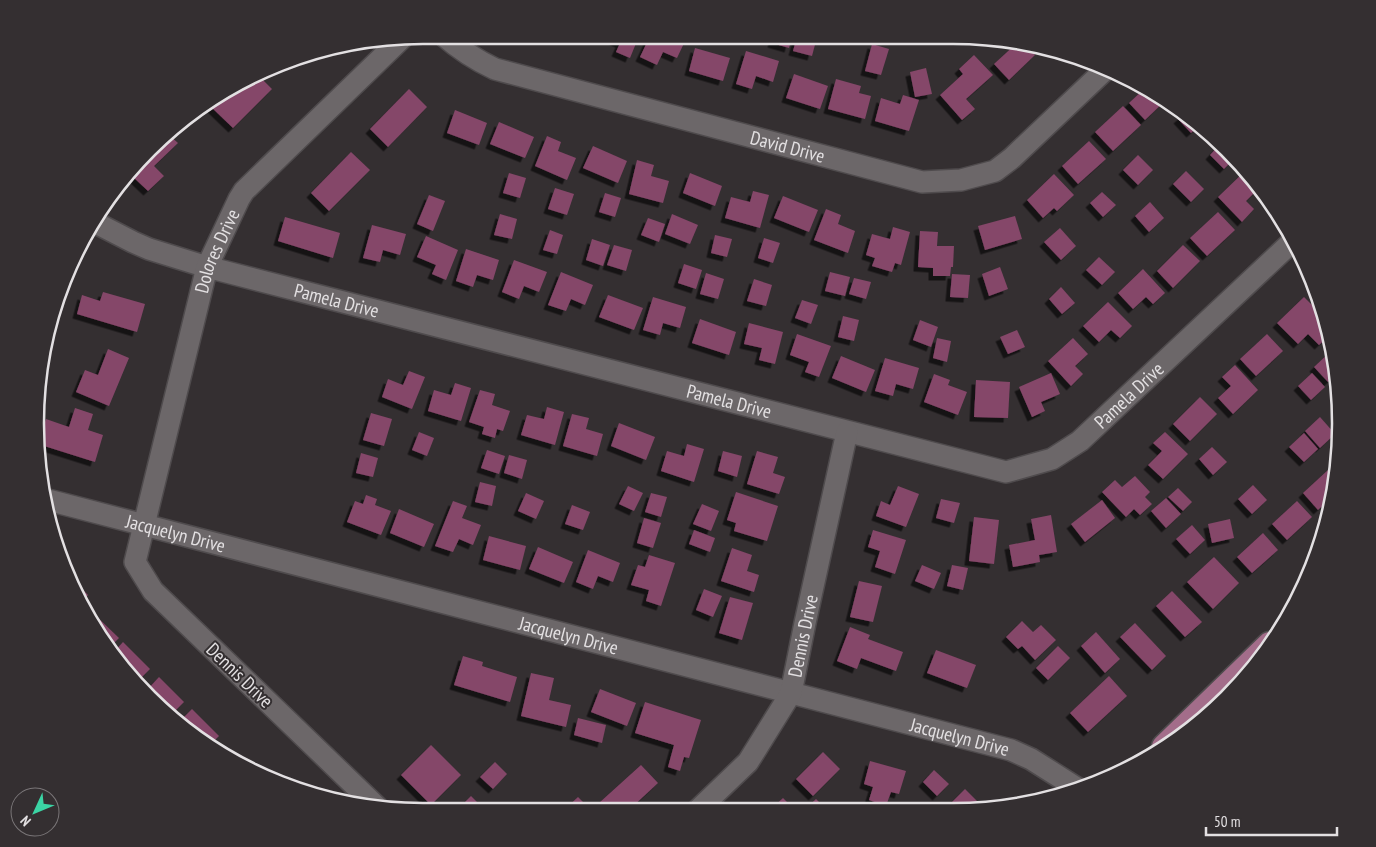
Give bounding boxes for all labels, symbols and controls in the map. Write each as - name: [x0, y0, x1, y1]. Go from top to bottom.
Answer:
- street label: David Drive: [748, 125, 828, 168]
- street label: Dolores Drive: [189, 205, 245, 295]
- street label: Pamela Drive: [292, 278, 382, 323]
- street label: Pamela Drive: [1089, 357, 1169, 433]
- street label: Pamela Drive: [684, 379, 774, 423]
- street label: Jacquelyn Drive: [123, 509, 228, 558]
- street label: Dennis Drive: [782, 592, 823, 679]
- street label: Jacquelyn Drive: [516, 611, 621, 660]
- street label: Dennis Drive: [202, 637, 279, 713]
- street label: Jacquelyn Drive: [907, 712, 1012, 761]
- north arrow: [10, 787, 60, 837]
- scale bar: [1206, 804, 1337, 836]
- text: N: [17, 812, 35, 830]
- text: 50 m: [1214, 812, 1240, 831]

